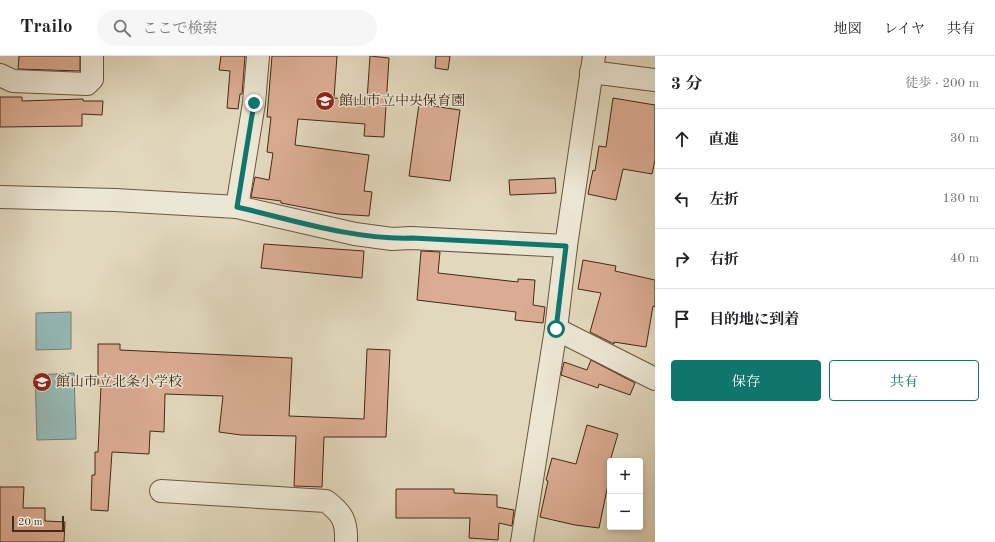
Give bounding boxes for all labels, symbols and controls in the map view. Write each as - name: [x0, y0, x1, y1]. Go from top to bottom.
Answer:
- search box: [97, 10, 377, 46]
- icon: search: [111, 17, 133, 39]
- text: Trailo: [20, 18, 73, 37]
- text: ここで検索: [143, 22, 218, 37]
- text: 地図: [834, 22, 862, 36]
- text: レイヤ: [884, 22, 925, 36]
- text: 共有: [947, 22, 975, 36]
- text: 3 分: [671, 76, 703, 93]
- text: 徒歩 · 200 m: [905, 77, 979, 90]
- school or university icon: 館山市立中央保育園: [314, 90, 336, 112]
- place label: 館山市立中央保育園: [339, 93, 465, 108]
- route end: [245, 94, 263, 112]
- icon: ahead: [671, 128, 693, 150]
- text: 30 m: [950, 132, 979, 145]
- text: 直進: [709, 133, 739, 148]
- icon: left: [671, 188, 693, 210]
- text: 130 m: [942, 192, 979, 205]
- text: 左折: [709, 193, 739, 208]
- icon: right: [671, 248, 693, 270]
- text: 40 m: [950, 252, 979, 265]
- text: 右折: [709, 253, 739, 268]
- icon: arrive: [671, 308, 693, 330]
- text: 目的地に到着: [709, 313, 799, 328]
- route start: [547, 320, 565, 338]
- button: 保存: [671, 360, 821, 401]
- button: 共有: [829, 360, 979, 401]
- school or university icon: 館山市立北条小学校: [31, 371, 53, 393]
- place label: 館山市立北条小学校: [56, 374, 182, 389]
- map controls: [607, 458, 643, 530]
- button: +: [607, 458, 643, 494]
- button: −: [607, 494, 643, 530]
- scale bar: [12, 514, 64, 533]
- text: 20 m: [18, 517, 43, 528]

